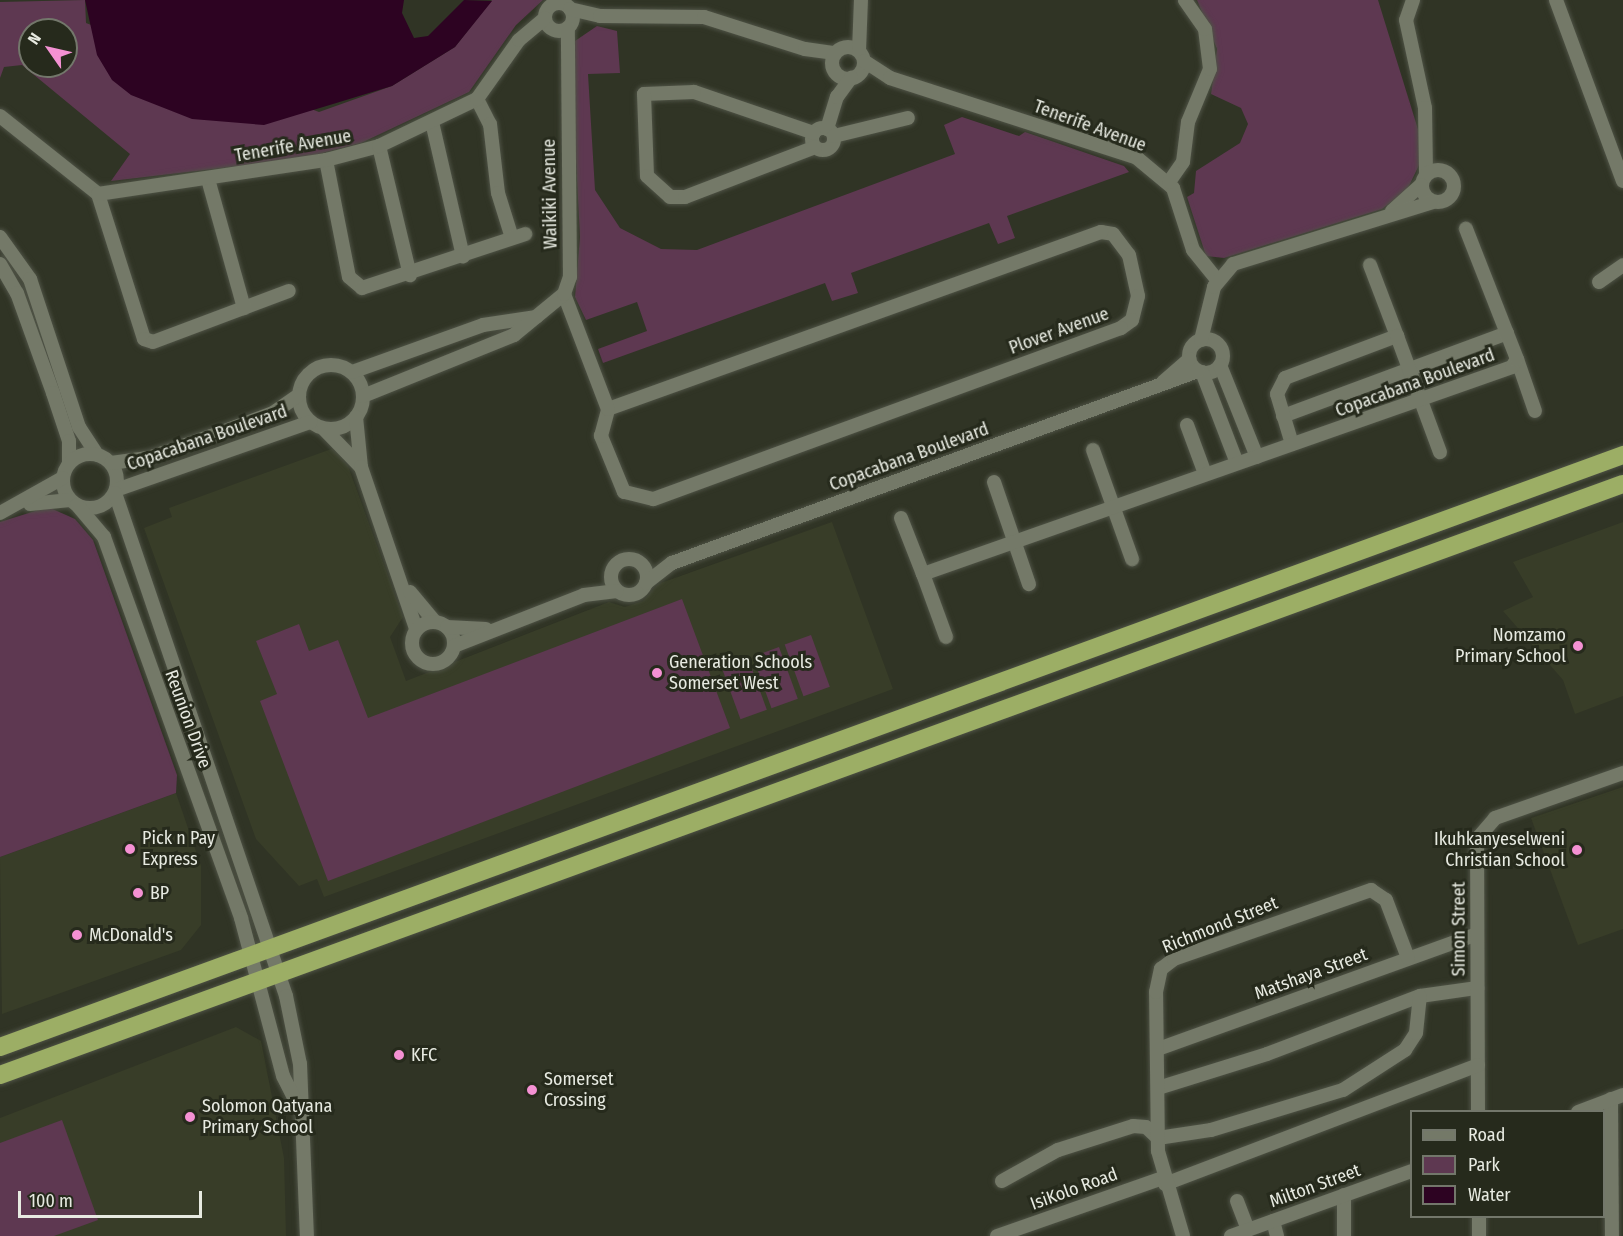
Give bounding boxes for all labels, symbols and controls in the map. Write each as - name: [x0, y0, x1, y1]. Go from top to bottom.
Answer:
- north arrow: [18, 18, 78, 78]
- text: N: [24, 29, 45, 48]
- street label: Tenerife Avenue: [1031, 96, 1149, 156]
- street label: Tenerife Avenue: [233, 125, 353, 167]
- street label: Waikiki Avenue: [538, 139, 562, 249]
- street label: Plover Avenue: [1006, 303, 1112, 359]
- street label: Copacabana Boulevard: [1332, 344, 1498, 422]
- street label: Copacabana Boulevard: [124, 400, 290, 476]
- street label: Copacabana Boulevard: [826, 418, 992, 496]
- place label: Nomzamo Primary School: [1455, 625, 1566, 668]
- marker: Nomzamo Primary School: [1571, 639, 1585, 653]
- place label: Generation Schools Somerset West: [669, 652, 812, 694]
- marker: Generation Schools Somerset West: [650, 666, 664, 680]
- street label: Reunion Drive: [160, 667, 216, 771]
- place label: Pick n Pay Express: [142, 828, 215, 870]
- place label: Ikuhkanyeselweni Christian School: [1434, 829, 1565, 872]
- marker: Pick n Pay Express: [123, 842, 137, 856]
- marker: Ikuhkanyeselweni Christian School: [1570, 843, 1584, 857]
- place label: BP: [150, 882, 169, 904]
- street label: Simon Street: [1448, 882, 1470, 976]
- marker: BP: [131, 886, 145, 900]
- street label: Richmond Street: [1159, 892, 1281, 958]
- place label: McDonald's: [89, 924, 173, 946]
- marker: McDonald's: [70, 928, 84, 942]
- street label: Matshaya Street: [1252, 944, 1370, 1004]
- place label: KFC: [411, 1044, 437, 1066]
- marker: KFC: [392, 1048, 406, 1062]
- place label: Somerset Crossing: [544, 1069, 614, 1112]
- marker: Somerset Crossing: [525, 1083, 539, 1097]
- place label: Solomon Qatyana Primary School: [202, 1096, 332, 1138]
- marker: Solomon Qatyana Primary School: [183, 1110, 197, 1124]
- legend: [1410, 1110, 1605, 1218]
- text: Road: [1468, 1124, 1505, 1146]
- text: Park: [1468, 1154, 1500, 1176]
- street label: Milton Street: [1267, 1160, 1363, 1212]
- street label: IsiKolo Road: [1027, 1163, 1121, 1215]
- scale bar: [21, 1179, 206, 1217]
- text: Water: [1468, 1184, 1511, 1206]
- text: 100 m: [29, 1190, 73, 1212]

